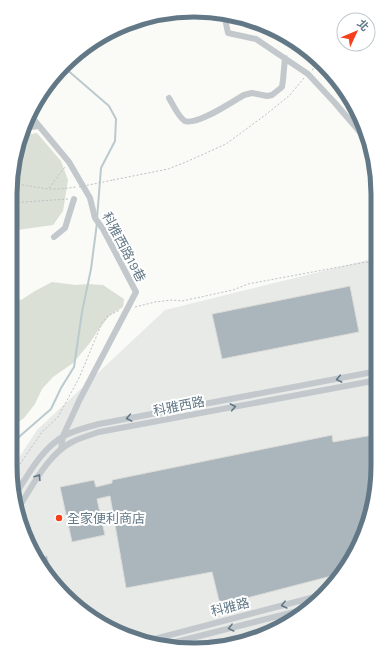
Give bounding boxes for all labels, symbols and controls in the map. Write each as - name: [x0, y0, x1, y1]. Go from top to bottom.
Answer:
- north arrow: [336, 12, 376, 52]
- text: 北: [354, 17, 371, 34]
- street label: 科雅西路19巷: [99, 210, 149, 284]
- one-way arrow: [336, 374, 342, 382]
- street label: 科雅西路: [152, 394, 206, 418]
- one-way arrow: [229, 404, 236, 412]
- one-way arrow: [126, 413, 132, 422]
- one-way arrow: [33, 474, 41, 481]
- place label: 全家便利商店: [67, 511, 145, 526]
- marker: 全家便利商店: [54, 513, 64, 523]
- street label: 科雅路: [209, 595, 251, 619]
- one-way arrow: [281, 600, 288, 609]
- one-way arrow: [228, 623, 235, 632]

